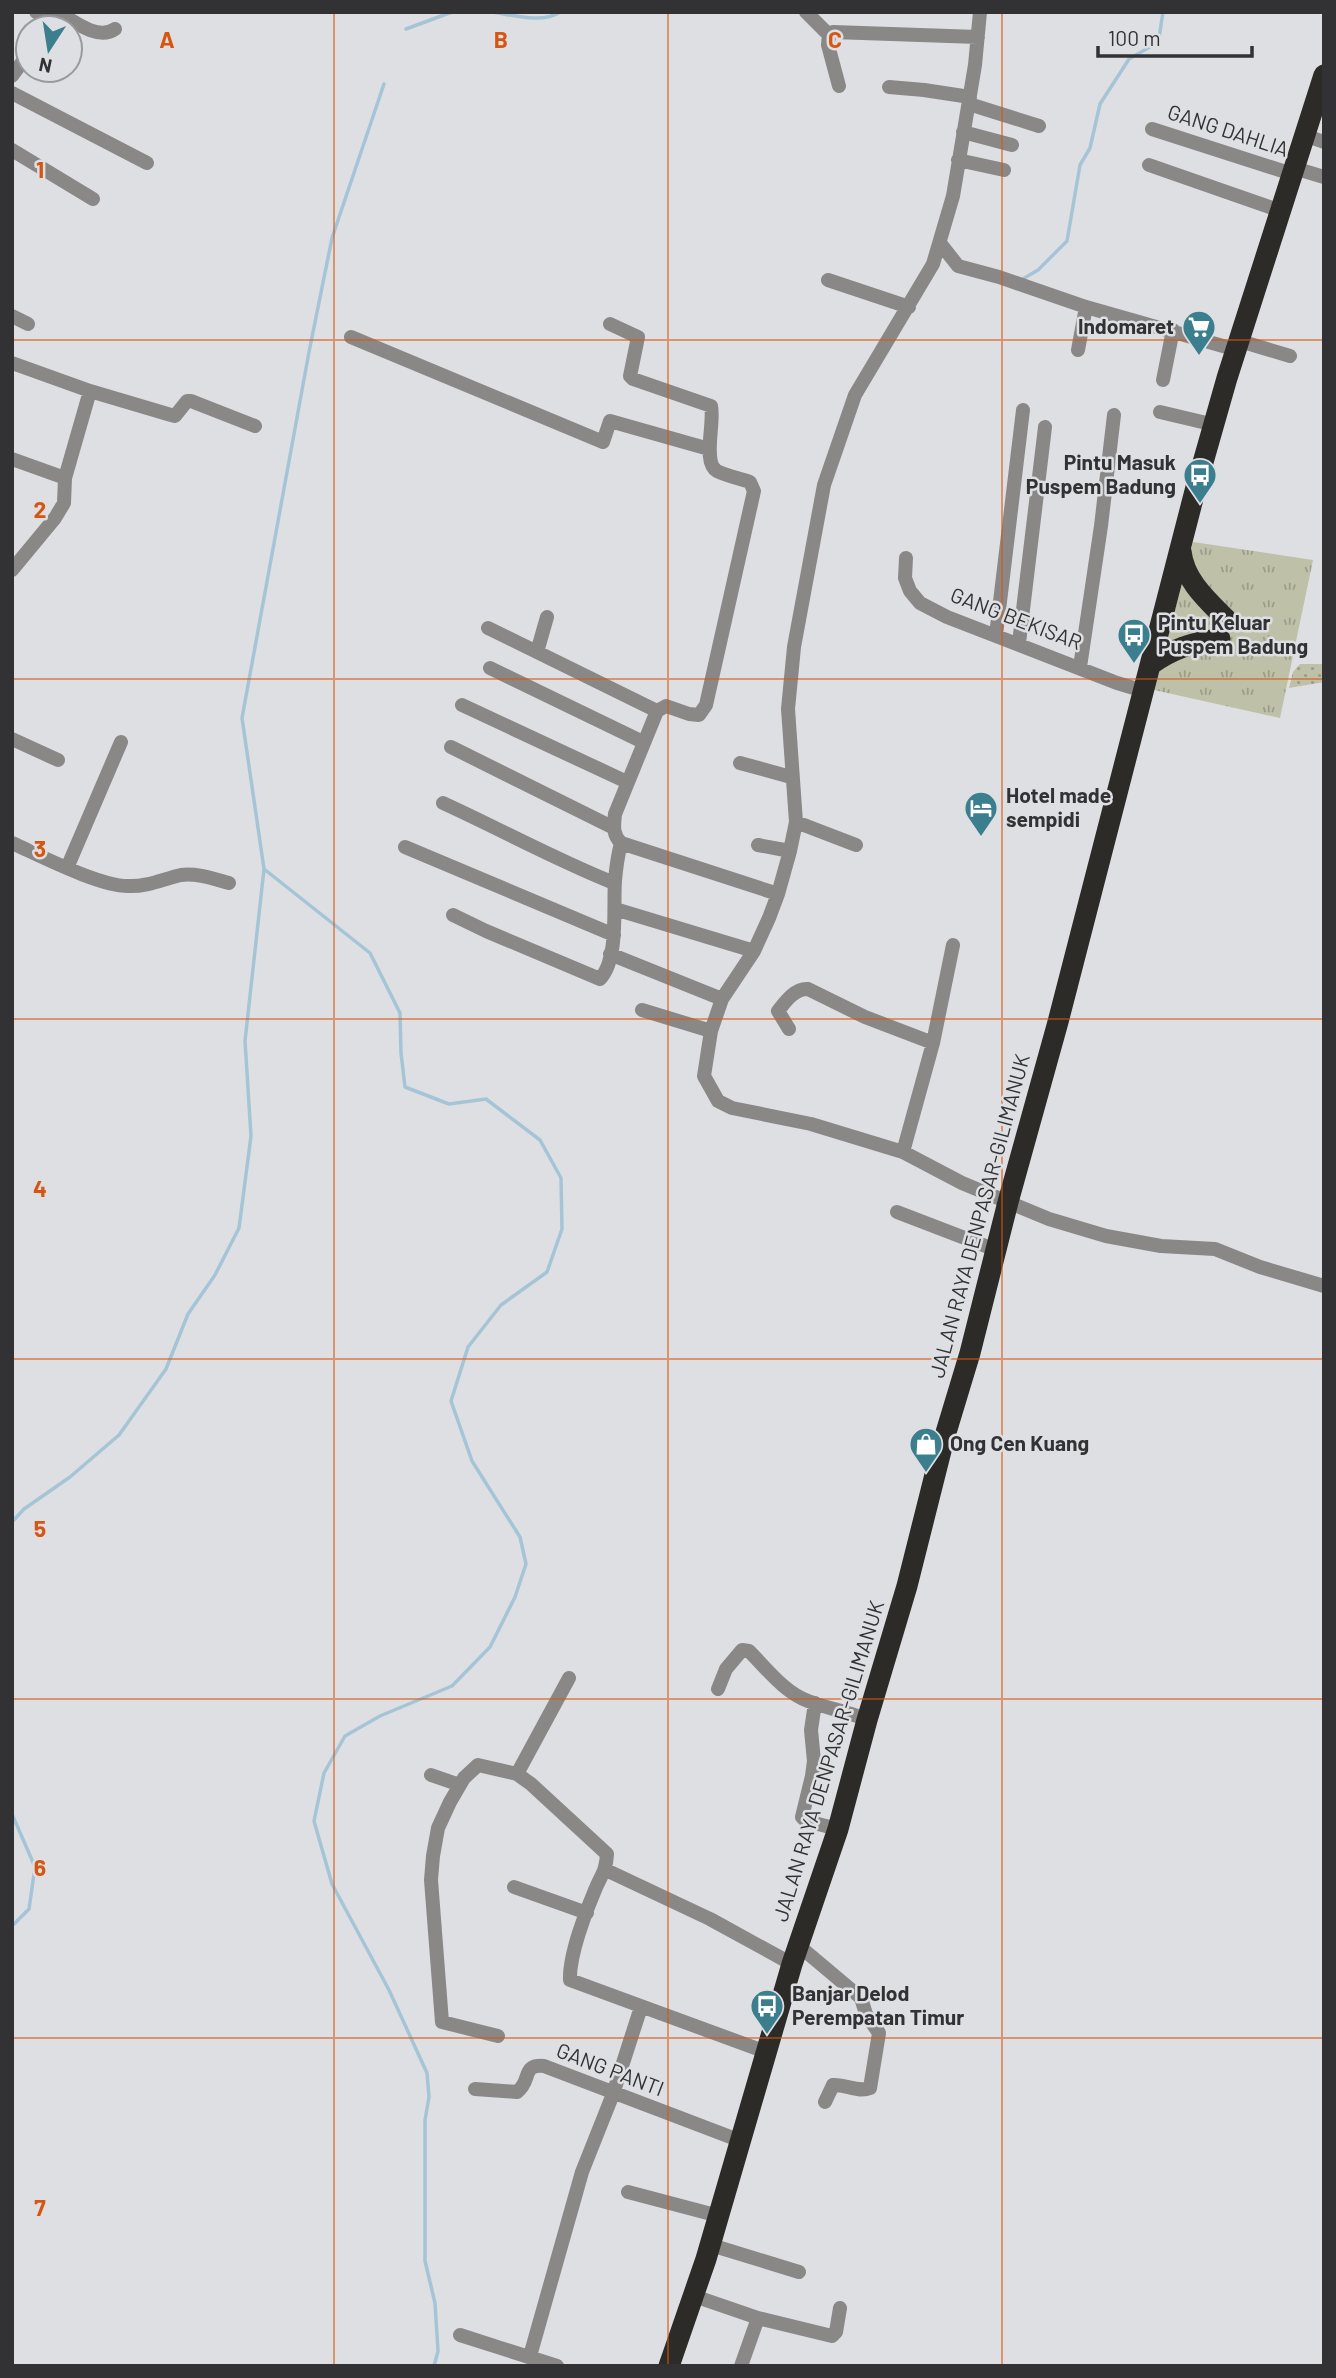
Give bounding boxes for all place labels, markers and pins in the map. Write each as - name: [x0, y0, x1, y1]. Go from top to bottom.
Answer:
- supermarket icon: Indomaret: [1180, 308, 1218, 357]
- place label: Indomaret: [1078, 313, 1174, 338]
- place label: Pintu Masuk Puspem Badung: [1026, 449, 1176, 498]
- bus stop icon: Pintu Masuk Puspem Badung: [1181, 456, 1219, 505]
- place label: Pintu Keluar Puspem Badung: [1158, 609, 1308, 658]
- bus stop icon: Pintu Keluar Puspem Badung: [1115, 616, 1153, 665]
- place label: Hotel made sempidi: [1006, 782, 1111, 831]
- hotel icon: Hotel made sempidi: [962, 789, 1000, 838]
- shop icon: Ong Cen Kuang: [907, 1425, 945, 1474]
- place label: Ong Cen Kuang: [950, 1430, 1089, 1455]
- place label: Banjar Delod Perempatan Timur: [792, 1980, 964, 2029]
- bus stop icon: Banjar Delod Perempatan Timur: [748, 1987, 786, 2036]

